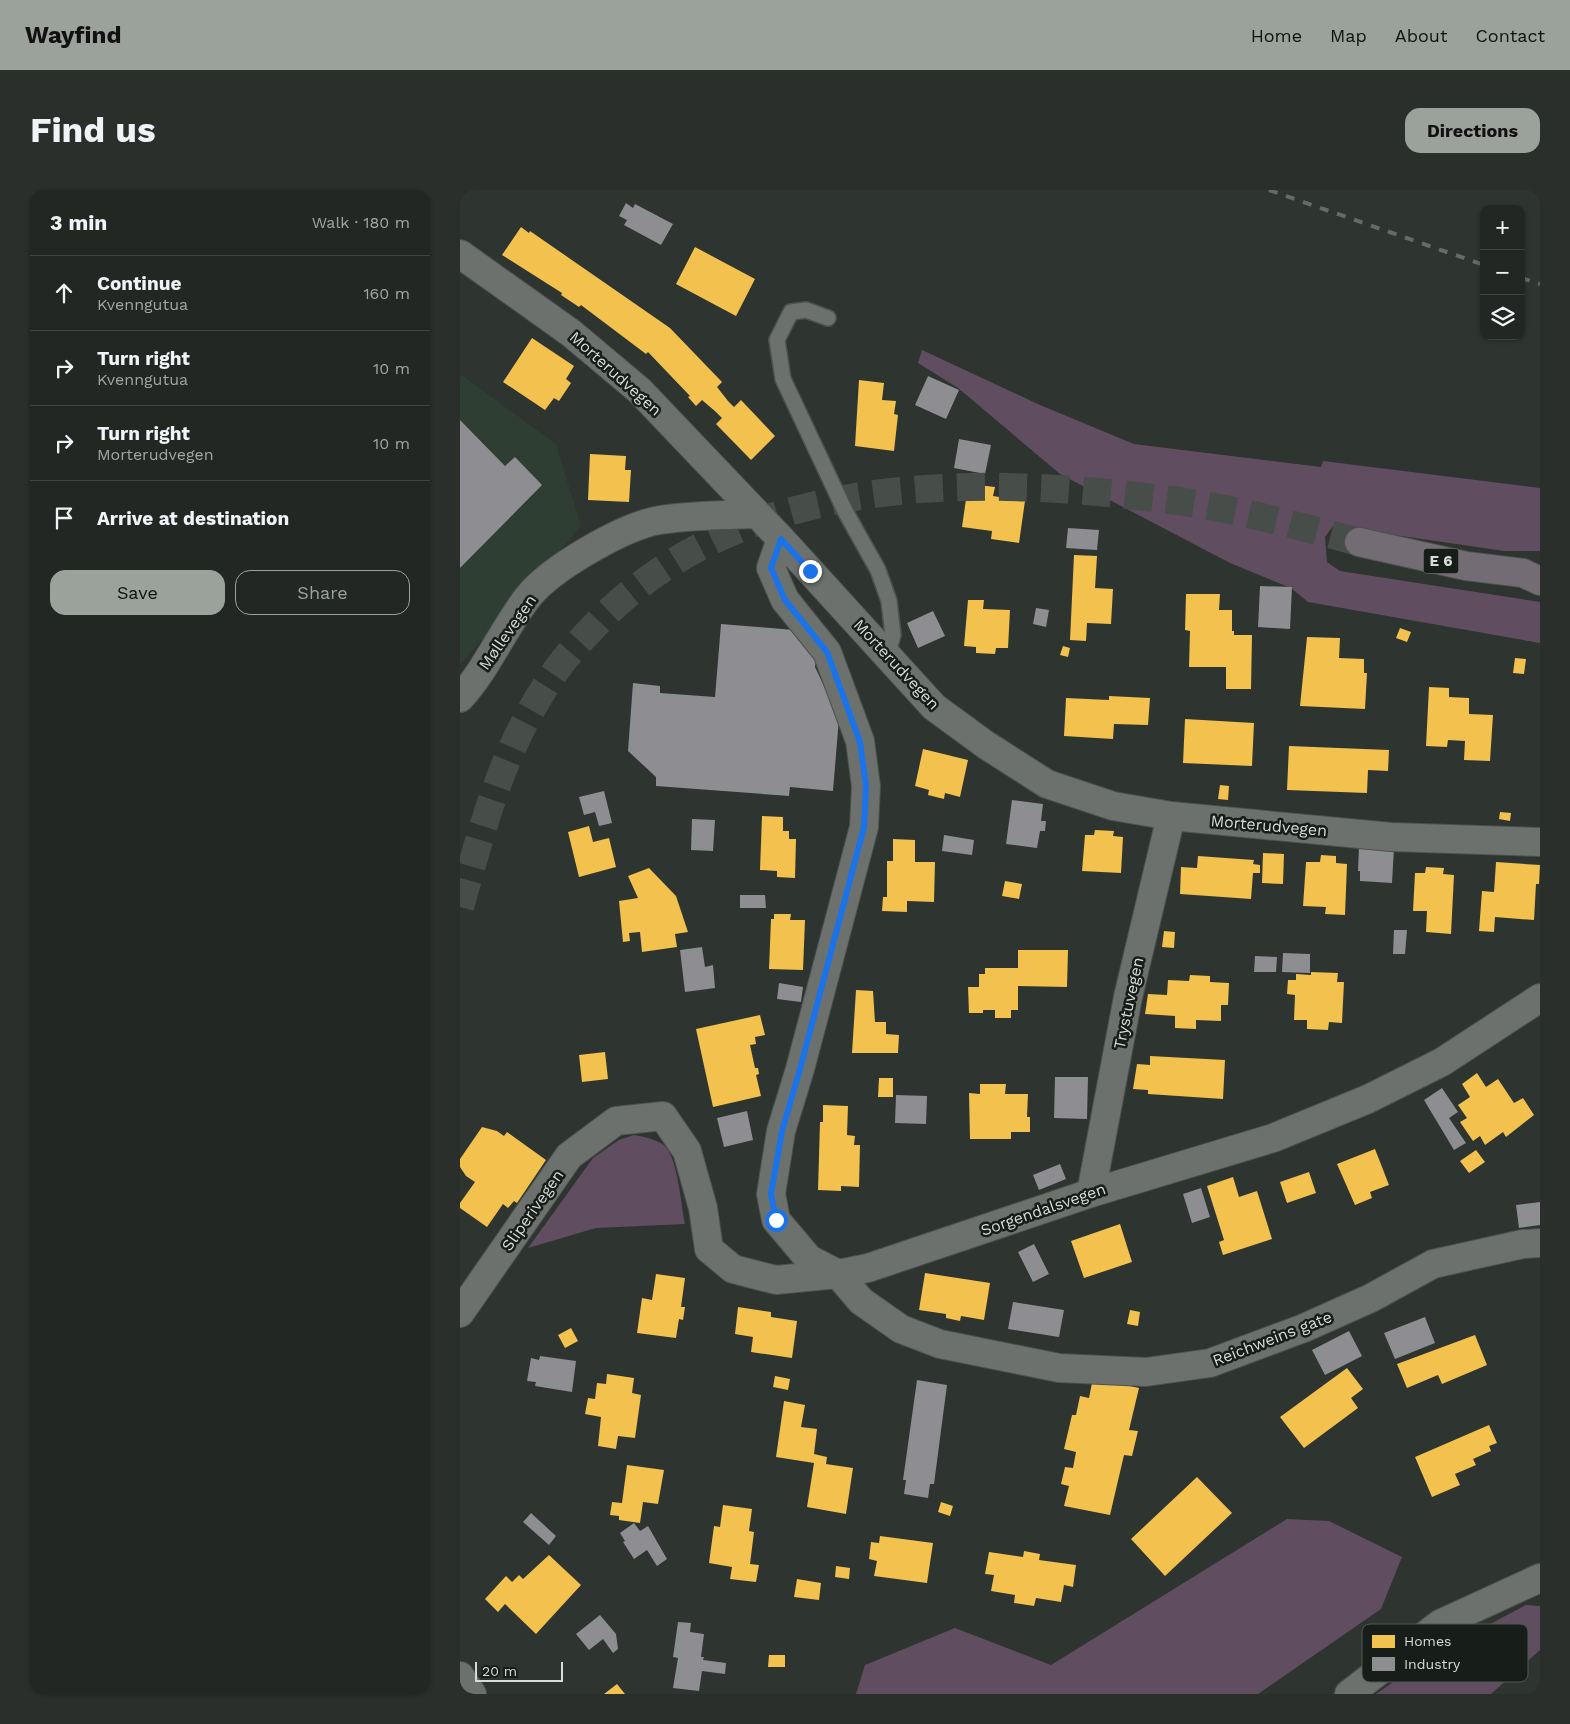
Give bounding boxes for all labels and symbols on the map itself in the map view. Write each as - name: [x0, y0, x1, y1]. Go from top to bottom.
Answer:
- street label: Morterudvegen: [566, 327, 665, 419]
- road number: E 6: [1424, 548, 1458, 574]
- route end: [799, 560, 822, 583]
- street label: Møllevegen: [475, 591, 540, 673]
- street label: Morterudvegen: [850, 615, 943, 714]
- street label: Morterudvegen: [1210, 811, 1328, 840]
- street label: Trystuvegen: [1109, 955, 1147, 1051]
- street label: Sliperivegen: [497, 1166, 567, 1255]
- street label: Sorgendalsvegen: [978, 1179, 1108, 1240]
- route start: [765, 1209, 788, 1232]
- street label: Reichweins gate: [1210, 1307, 1334, 1370]
- legend: [1362, 1624, 1528, 1682]
- text: Homes: [1404, 1633, 1451, 1649]
- text: Industry: [1404, 1656, 1461, 1672]
- scale bar: [475, 1659, 562, 1682]

